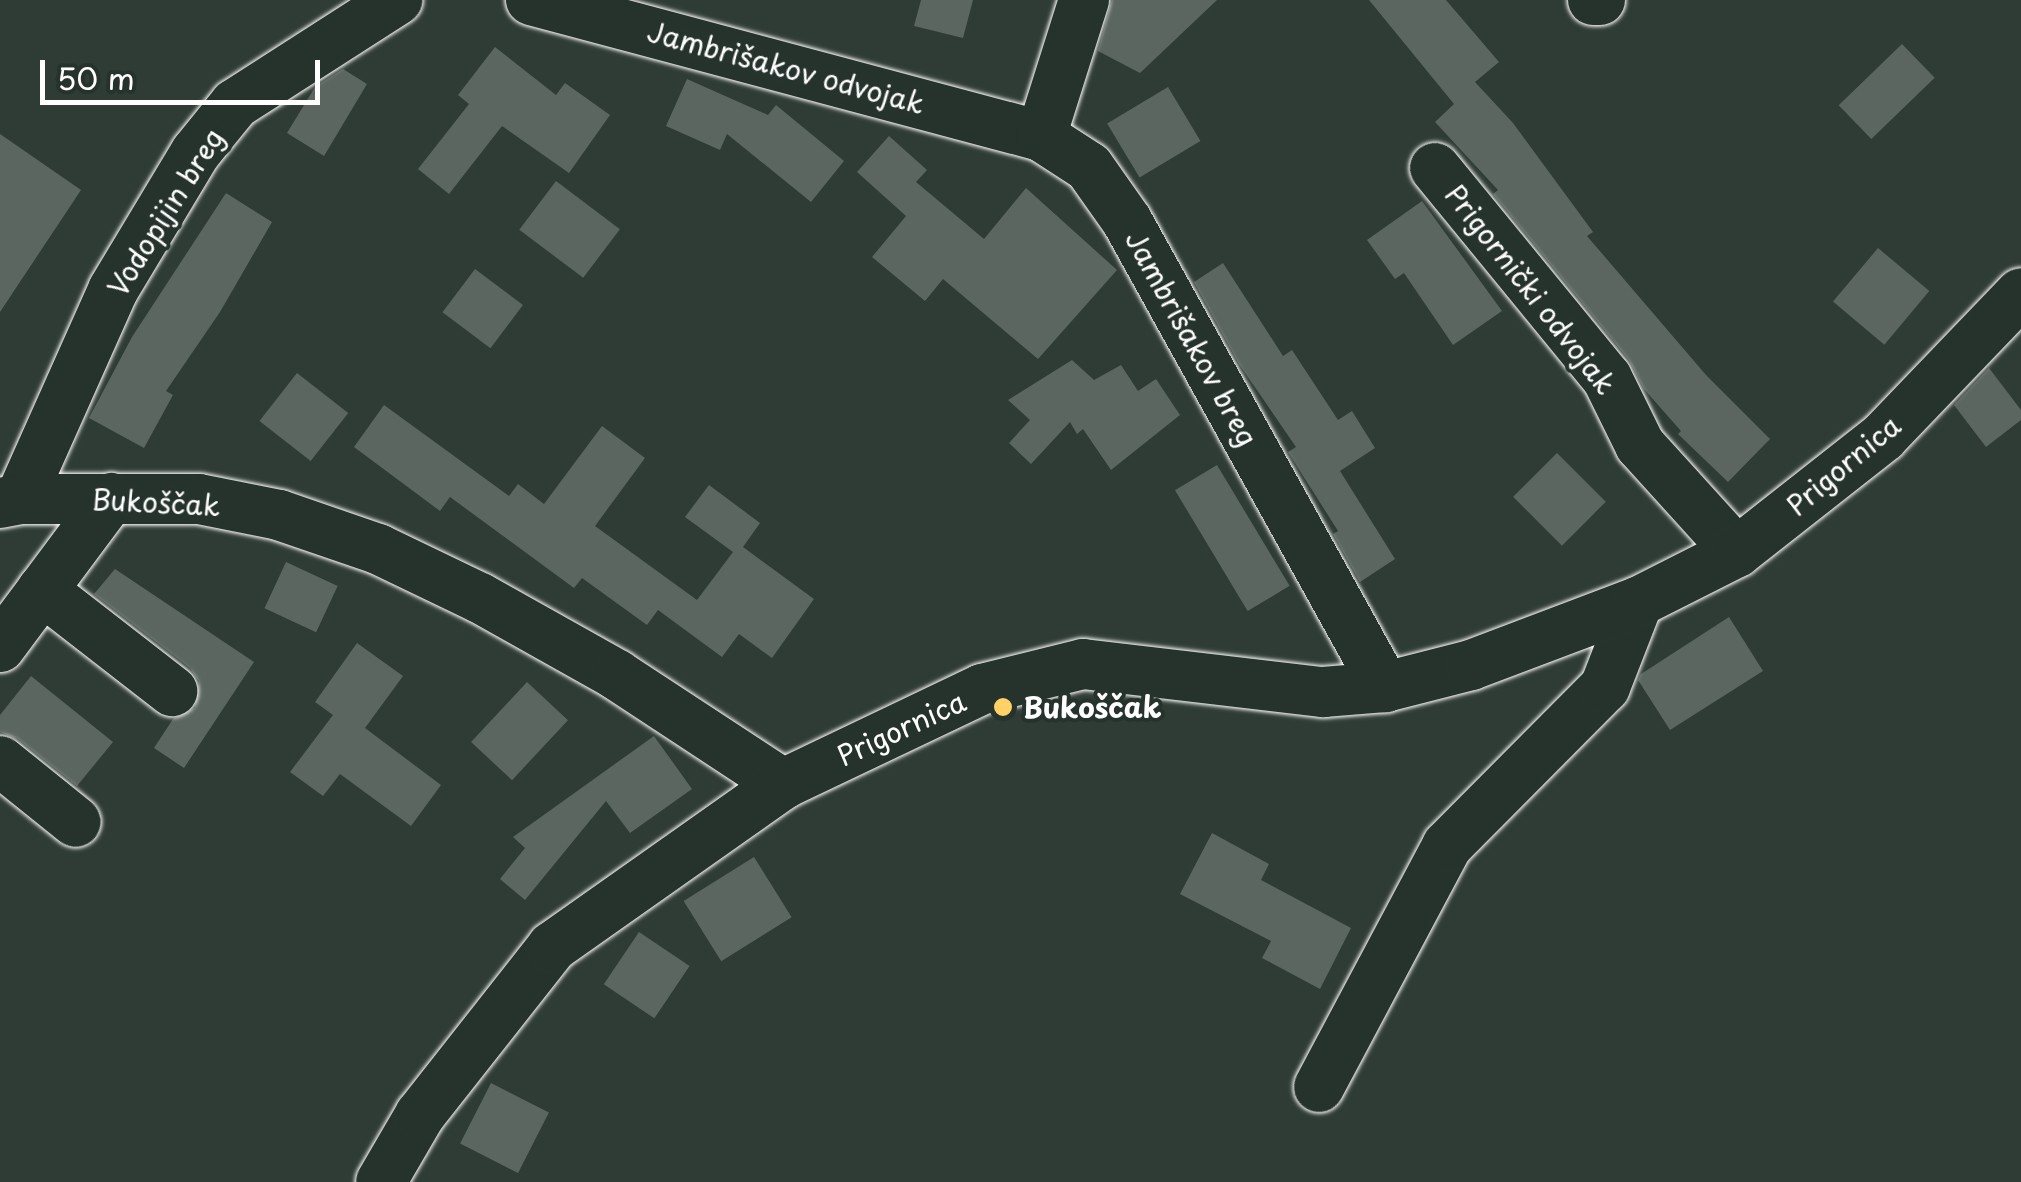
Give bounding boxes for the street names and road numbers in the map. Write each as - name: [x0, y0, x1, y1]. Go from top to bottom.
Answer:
- street label: Jambrišakov odvojak: [643, 14, 929, 120]
- street label: Vodopijin breg: [100, 123, 230, 301]
- street label: Prigornički odvojak: [1438, 177, 1624, 401]
- street label: Jambrišakov breg: [1119, 224, 1265, 452]
- street label: Prigornica: [1780, 408, 1906, 522]
- street label: Bukoščak: [91, 482, 221, 522]
- street label: Prigornica: [832, 684, 970, 772]

